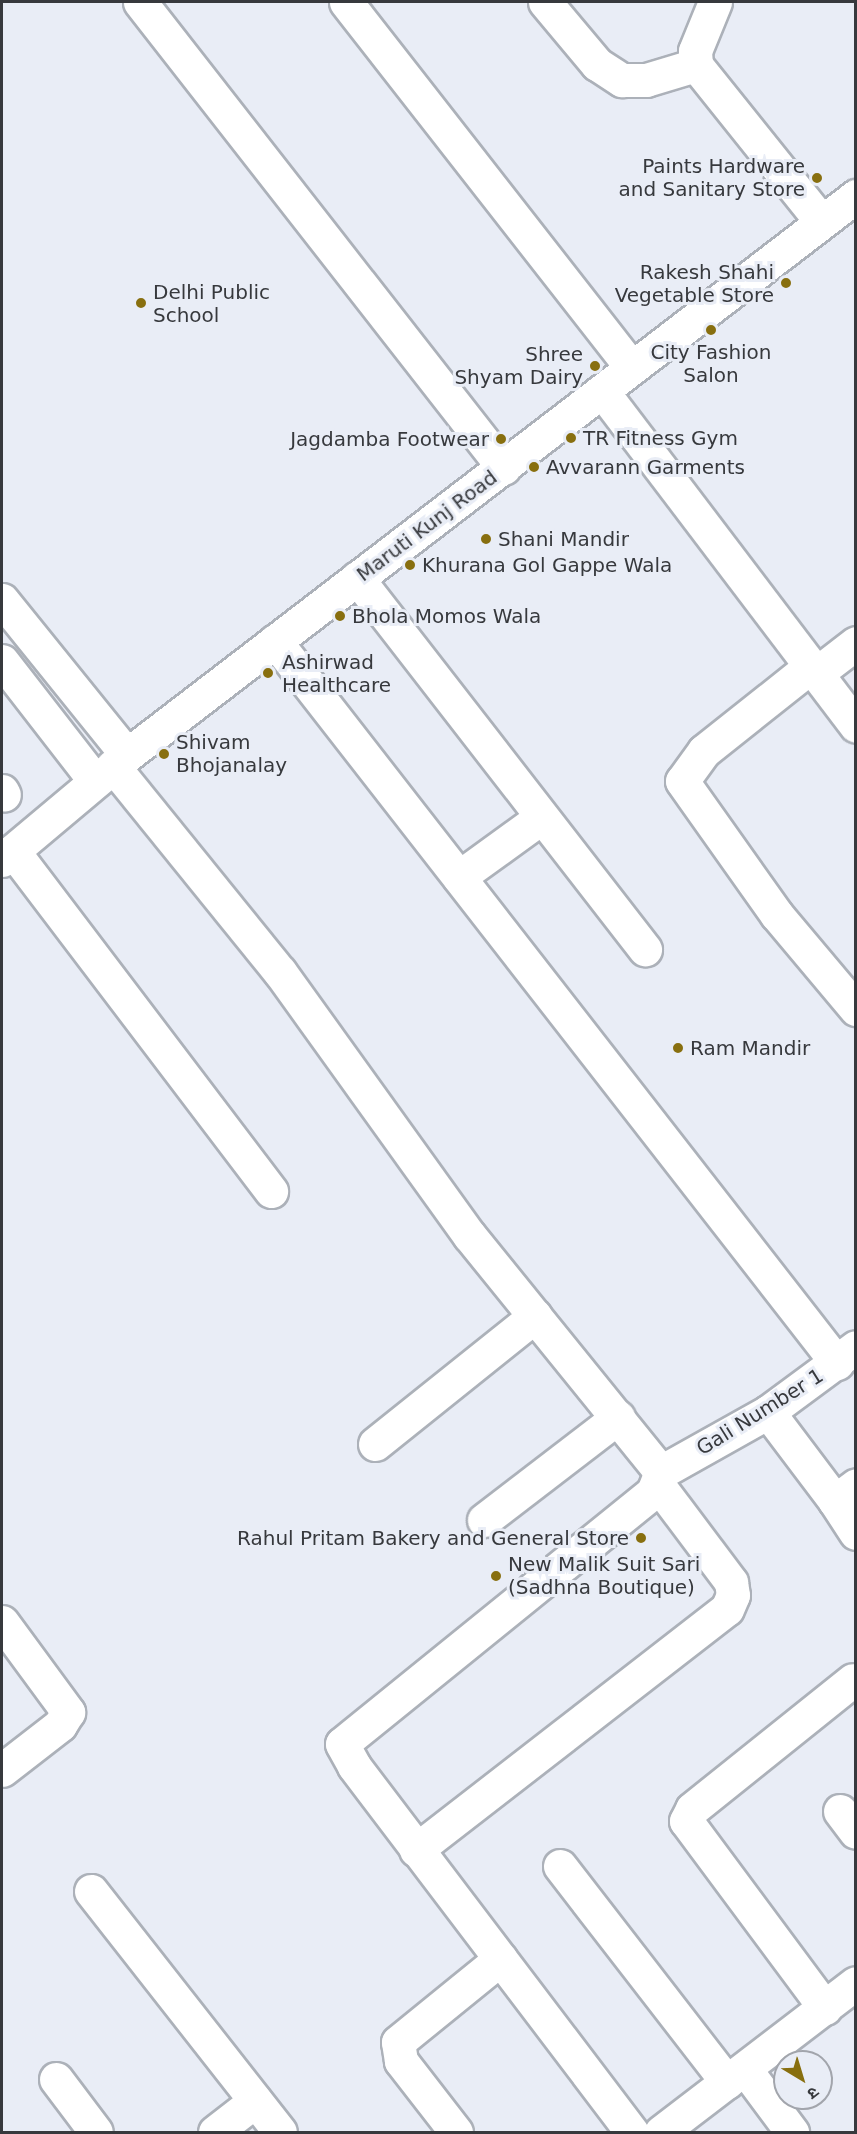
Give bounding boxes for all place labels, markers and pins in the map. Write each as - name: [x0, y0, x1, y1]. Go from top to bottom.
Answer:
- place label: Paints Hardware and Sanitary Store: [618, 154, 805, 201]
- marker: Paints Hardware and Sanitary Store: [810, 171, 824, 185]
- place label: Rakesh Shahi Vegetable Store: [615, 260, 774, 307]
- marker: Rakesh Shahi Vegetable Store: [779, 276, 793, 290]
- place label: Delhi Public School: [153, 280, 270, 327]
- marker: Delhi Public School: [134, 296, 148, 310]
- marker: City Fashion Salon: [704, 323, 718, 337]
- place label: City Fashion Salon: [650, 340, 772, 387]
- place label: Shree Shyam Dairy: [454, 342, 583, 389]
- marker: Shree Shyam Dairy: [588, 359, 602, 373]
- place label: TR Fitness Gym: [583, 426, 738, 450]
- place label: Jagdamba Footwear: [290, 427, 489, 451]
- marker: TR Fitness Gym: [564, 431, 578, 445]
- marker: Jagdamba Footwear: [494, 432, 508, 446]
- place label: Avvarann Garments: [546, 455, 745, 479]
- marker: Avvarann Garments: [527, 460, 541, 474]
- place label: Shani Mandir: [498, 527, 629, 551]
- marker: Shani Mandir: [479, 532, 493, 546]
- place label: Khurana Gol Gappe Wala: [422, 553, 672, 577]
- marker: Khurana Gol Gappe Wala: [403, 558, 417, 572]
- place label: Bhola Momos Wala: [352, 604, 541, 628]
- marker: Bhola Momos Wala: [333, 609, 347, 623]
- place label: Ashirwad Healthcare: [282, 650, 391, 697]
- marker: Ashirwad Healthcare: [259, 664, 277, 682]
- place label: Shivam Bhojanalay: [176, 730, 287, 777]
- marker: Shivam Bhojanalay: [157, 747, 171, 761]
- place label: Ram Mandir: [690, 1036, 810, 1060]
- marker: Ram Mandir: [671, 1041, 685, 1055]
- place label: Rahul Pritam Bakery and General Store: [237, 1526, 629, 1550]
- marker: Rahul Pritam Bakery and General Store: [634, 1531, 648, 1545]
- place label: New Malik Suit Sari (Sadhna Boutique): [508, 1552, 700, 1599]
- marker: New Malik Suit Sari (Sadhna Boutique): [489, 1569, 503, 1583]

